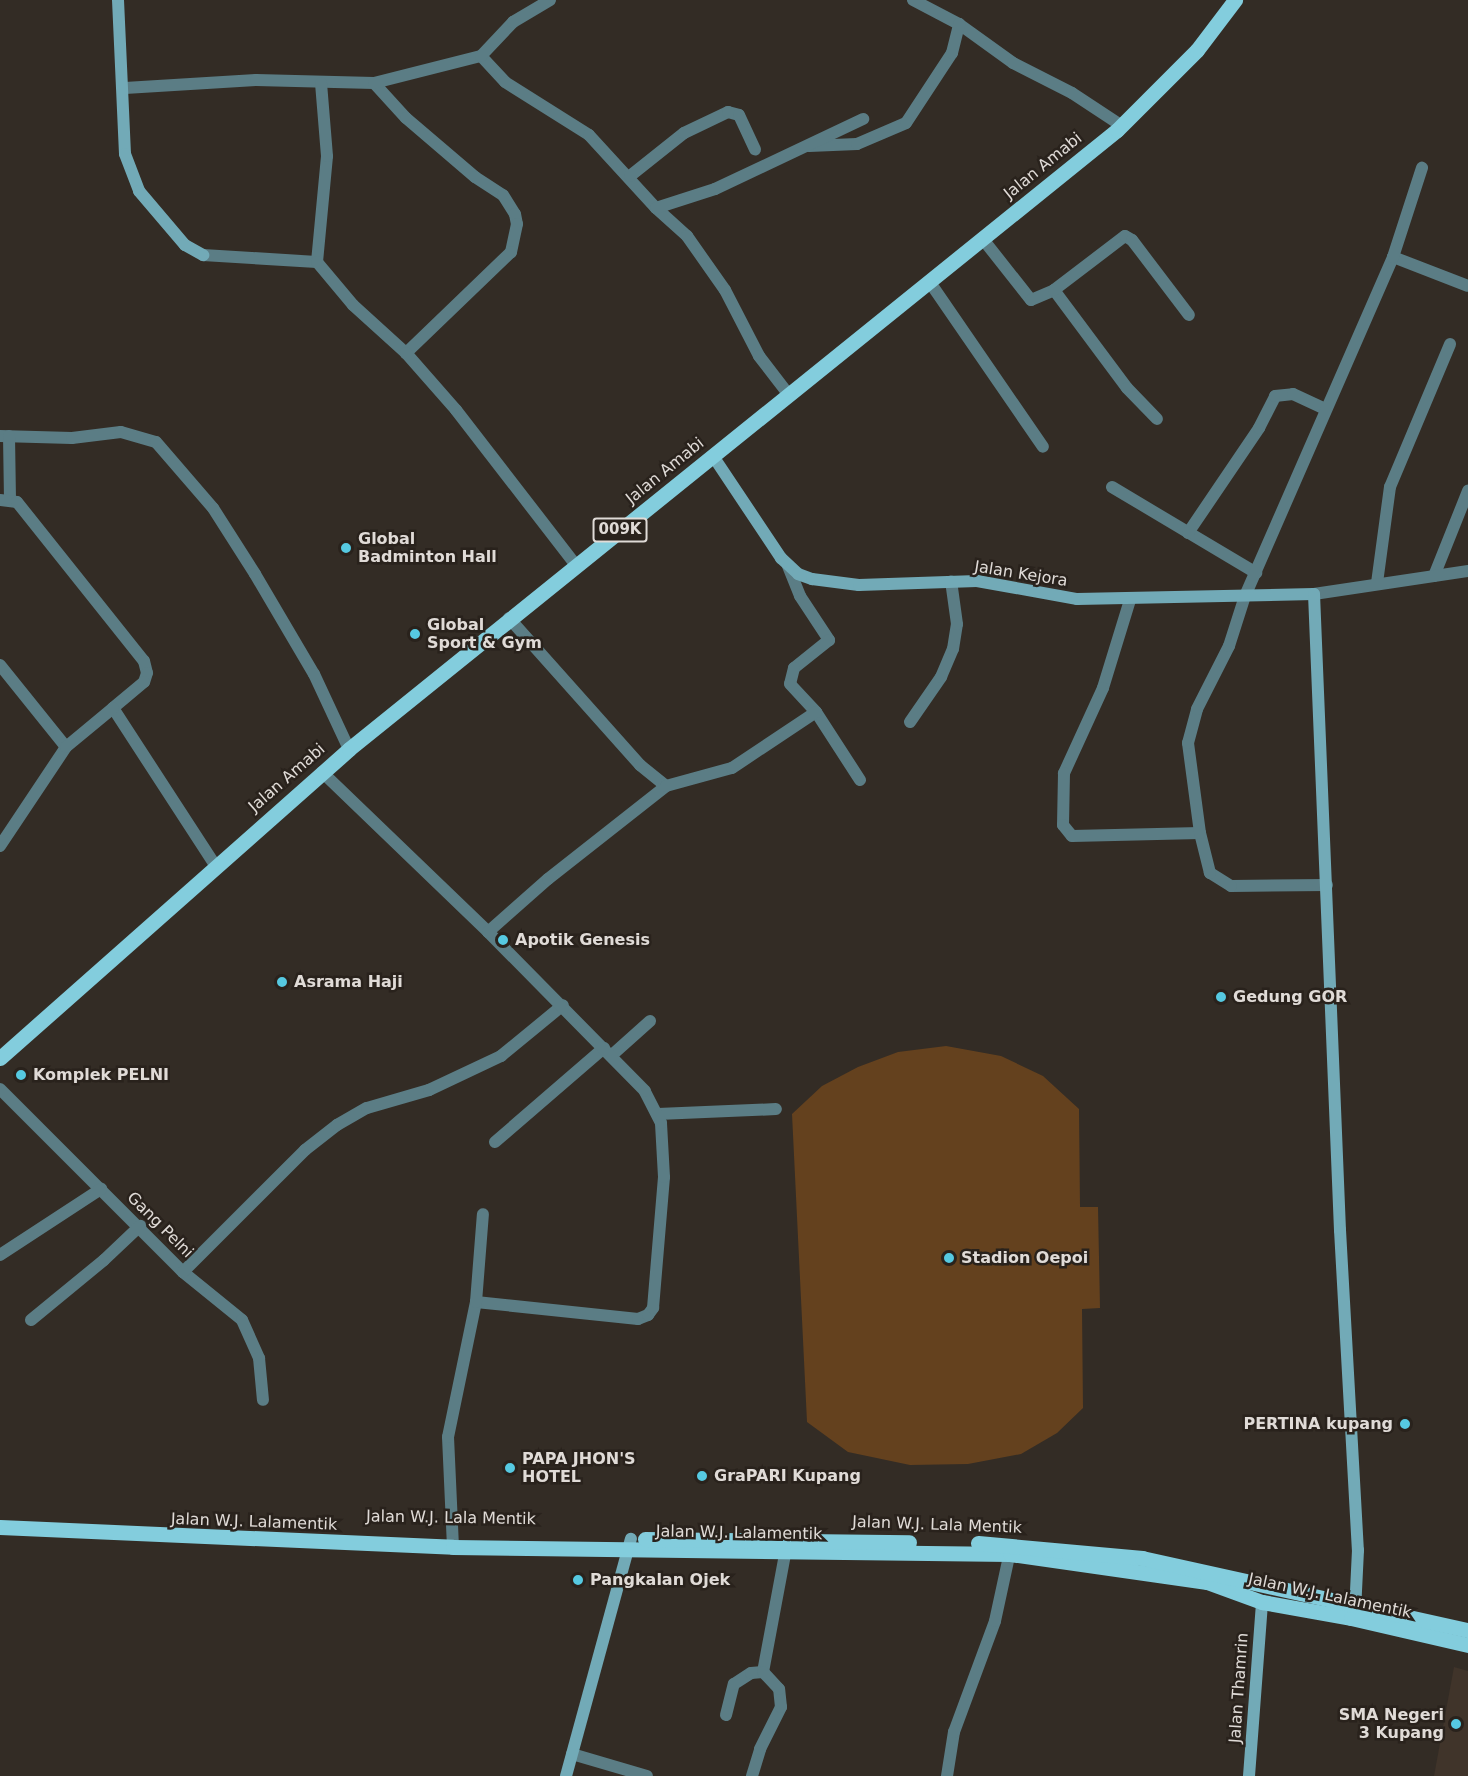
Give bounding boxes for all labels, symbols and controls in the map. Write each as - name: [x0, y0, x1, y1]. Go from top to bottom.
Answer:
- street label: Jalan Amabi: [1000, 129, 1086, 203]
- street label: Jalan Amabi: [622, 434, 708, 508]
- road number: 009K: [592, 518, 648, 542]
- place label: Global Badminton Hall: [358, 529, 497, 567]
- marker: Global Badminton Hall: [339, 541, 353, 555]
- street label: Jalan Kejora: [973, 557, 1069, 591]
- place label: Global Sport & Gym: [427, 615, 542, 653]
- marker: Global Sport & Gym: [408, 627, 422, 641]
- street label: Jalan Amabi: [245, 740, 329, 816]
- place label: Apotik Genesis: [515, 930, 650, 950]
- marker: Apotik Genesis: [496, 933, 510, 947]
- place label: Asrama Haji: [294, 972, 403, 992]
- marker: Asrama Haji: [275, 975, 289, 989]
- place label: Gedung GOR: [1233, 987, 1347, 1007]
- marker: Gedung GOR: [1214, 990, 1228, 1004]
- place label: Komplek PELNI: [33, 1065, 169, 1085]
- marker: Komplek PELNI: [14, 1068, 28, 1082]
- street label: Gang Pelni: [123, 1188, 197, 1262]
- place label: Stadion Oepoi: [961, 1248, 1088, 1268]
- marker: Stadion Oepoi: [942, 1251, 956, 1265]
- place label: PERTINA kupang: [1243, 1414, 1393, 1434]
- marker: PERTINA kupang: [1398, 1417, 1412, 1431]
- place label: PAPA JHON'S HOTEL: [522, 1449, 636, 1487]
- marker: PAPA JHON'S HOTEL: [503, 1461, 517, 1475]
- place label: GraPARI Kupang: [714, 1466, 861, 1486]
- marker: GraPARI Kupang: [695, 1469, 709, 1483]
- street label: Jalan W.J. Lala Mentik: [366, 1507, 536, 1529]
- street label: Jalan W.J. Lalamentik: [170, 1510, 338, 1534]
- street label: Jalan W.J. Lala Mentik: [852, 1512, 1022, 1538]
- street label: Jalan W.J. Lalamentik: [656, 1522, 822, 1544]
- street label: Jalan W.J. Lalamentik: [1247, 1569, 1413, 1623]
- place label: Pangkalan Ojek: [590, 1570, 730, 1590]
- marker: Pangkalan Ojek: [571, 1573, 585, 1587]
- street label: Jalan Thamrin: [1226, 1632, 1252, 1744]
- place label: SMA Negeri 3 Kupang: [1339, 1705, 1444, 1743]
- marker: SMA Negeri 3 Kupang: [1449, 1717, 1463, 1731]

